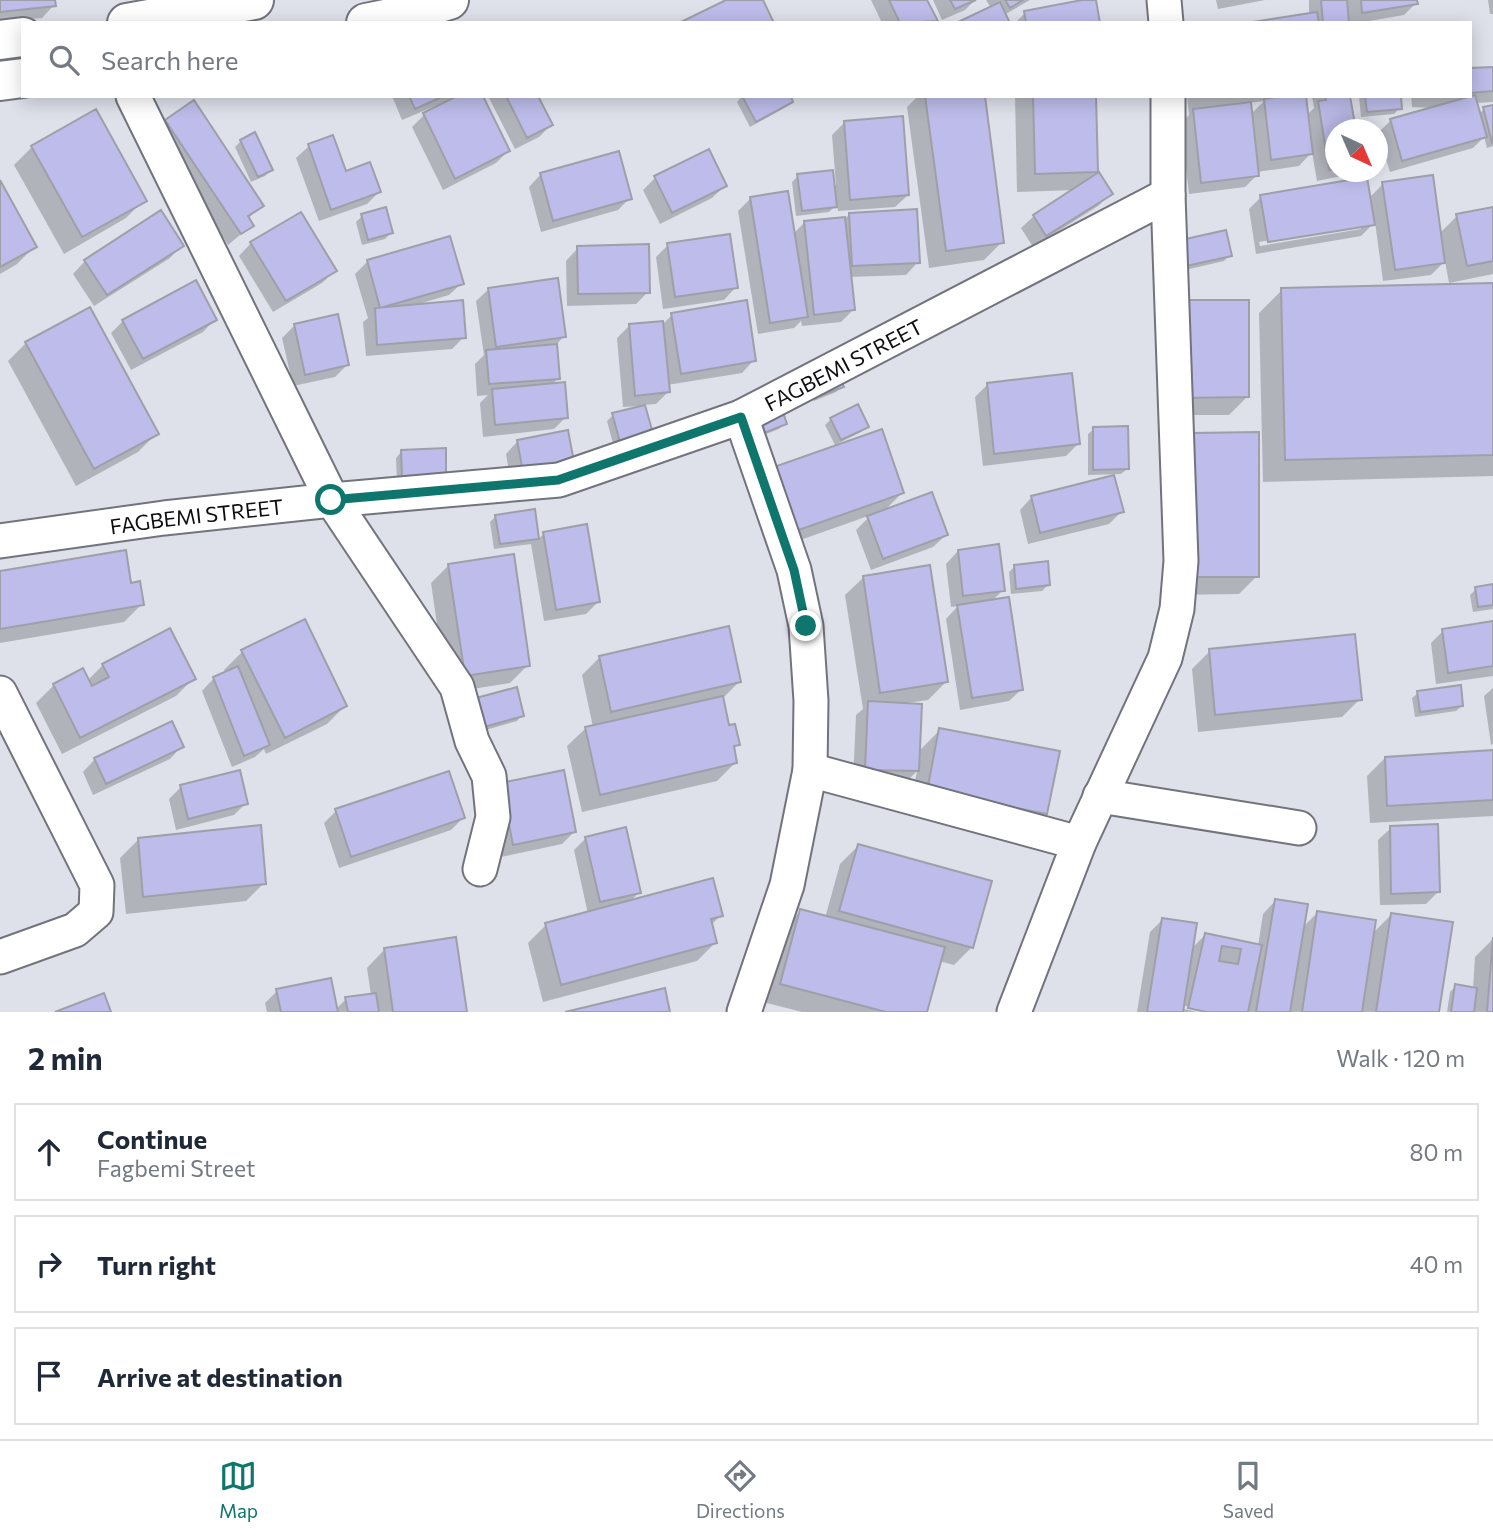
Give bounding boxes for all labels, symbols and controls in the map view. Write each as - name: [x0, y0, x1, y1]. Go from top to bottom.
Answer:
- search box: [21, 21, 1472, 98]
- icon: search: [45, 41, 83, 79]
- text: Search here: [101, 44, 239, 75]
- north arrow: [1325, 119, 1388, 182]
- street label: FAGBEMI STREET: [760, 313, 926, 415]
- route start: [315, 484, 346, 515]
- street label: FAGBEMI STREET: [108, 493, 284, 538]
- route end: [790, 610, 821, 641]
- text: 2 min: [28, 1039, 103, 1076]
- text: Walk · 120 m: [1336, 1044, 1465, 1072]
- text: Continue: [97, 1123, 207, 1154]
- icon: ahead: [30, 1133, 68, 1171]
- text: 80 m: [1410, 1138, 1463, 1166]
- text: Fagbemi Street: [97, 1154, 255, 1182]
- icon: right: [30, 1245, 68, 1283]
- text: Turn right: [97, 1249, 216, 1280]
- text: 40 m: [1410, 1250, 1463, 1278]
- icon: arrive: [30, 1357, 68, 1395]
- text: Arrive at destination: [97, 1361, 343, 1392]
- tab: Map: [219, 1457, 258, 1522]
- tab: Directions: [696, 1457, 785, 1522]
- tab: Saved: [1223, 1457, 1274, 1522]

